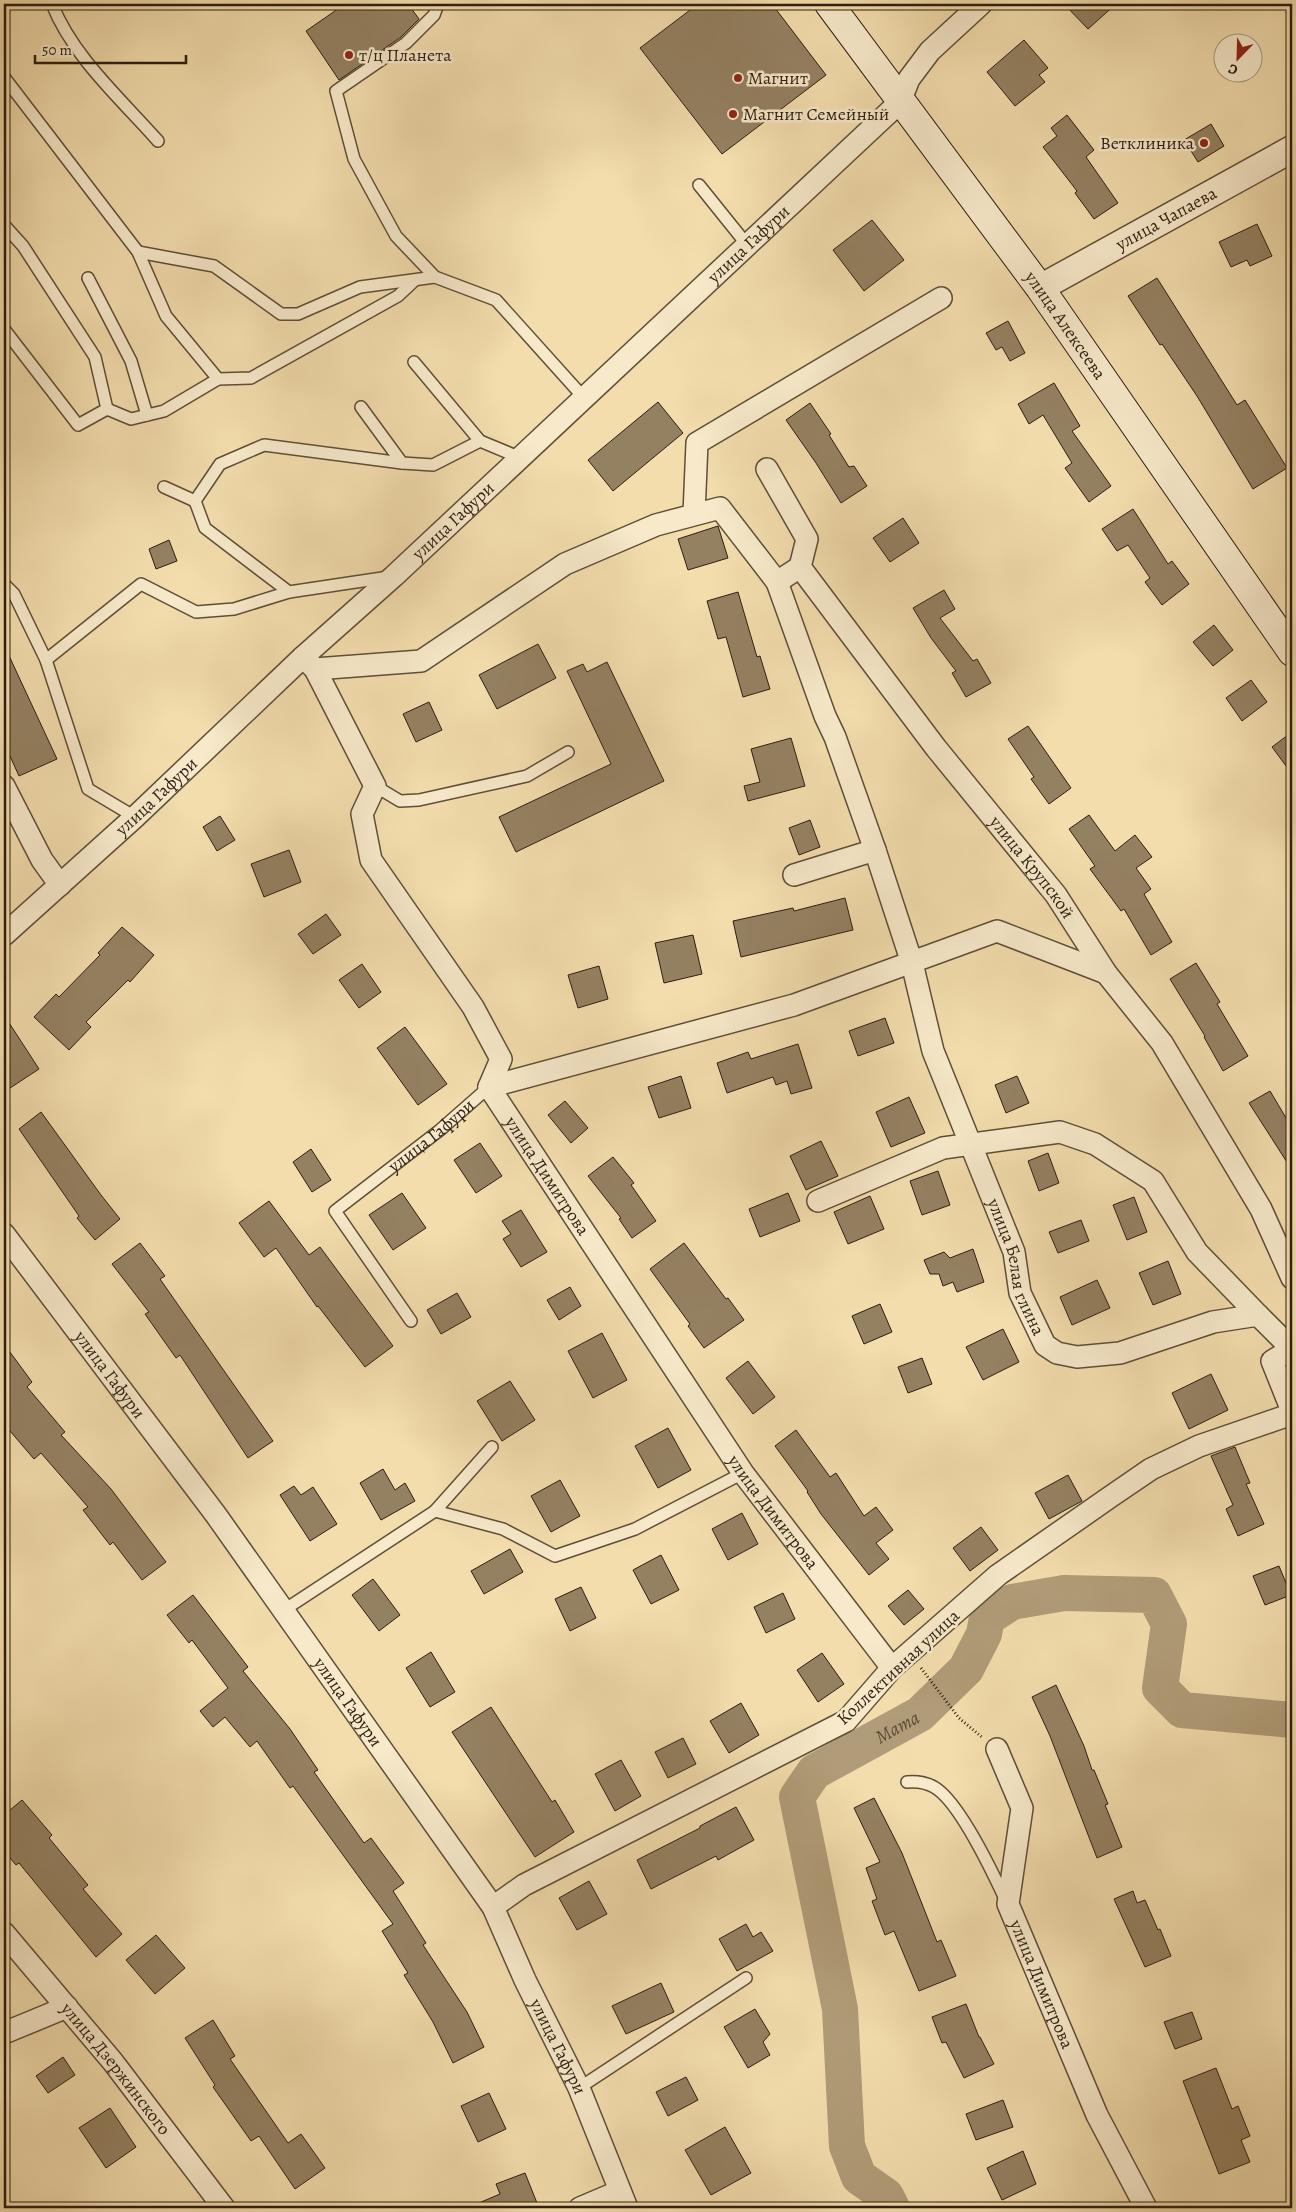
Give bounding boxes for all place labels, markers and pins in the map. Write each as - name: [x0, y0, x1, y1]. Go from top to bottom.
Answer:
- place label: т/ц Планета: [359, 43, 452, 67]
- marker: т/ц Планета: [343, 49, 355, 61]
- place label: Магнит: [748, 66, 808, 90]
- marker: Магнит: [732, 72, 744, 84]
- place label: Магнит Семейный: [743, 102, 889, 126]
- marker: Магнит Семейный: [727, 108, 739, 120]
- place label: Ветклиника: [1100, 131, 1195, 155]
- marker: Ветклиника: [1198, 137, 1210, 149]

